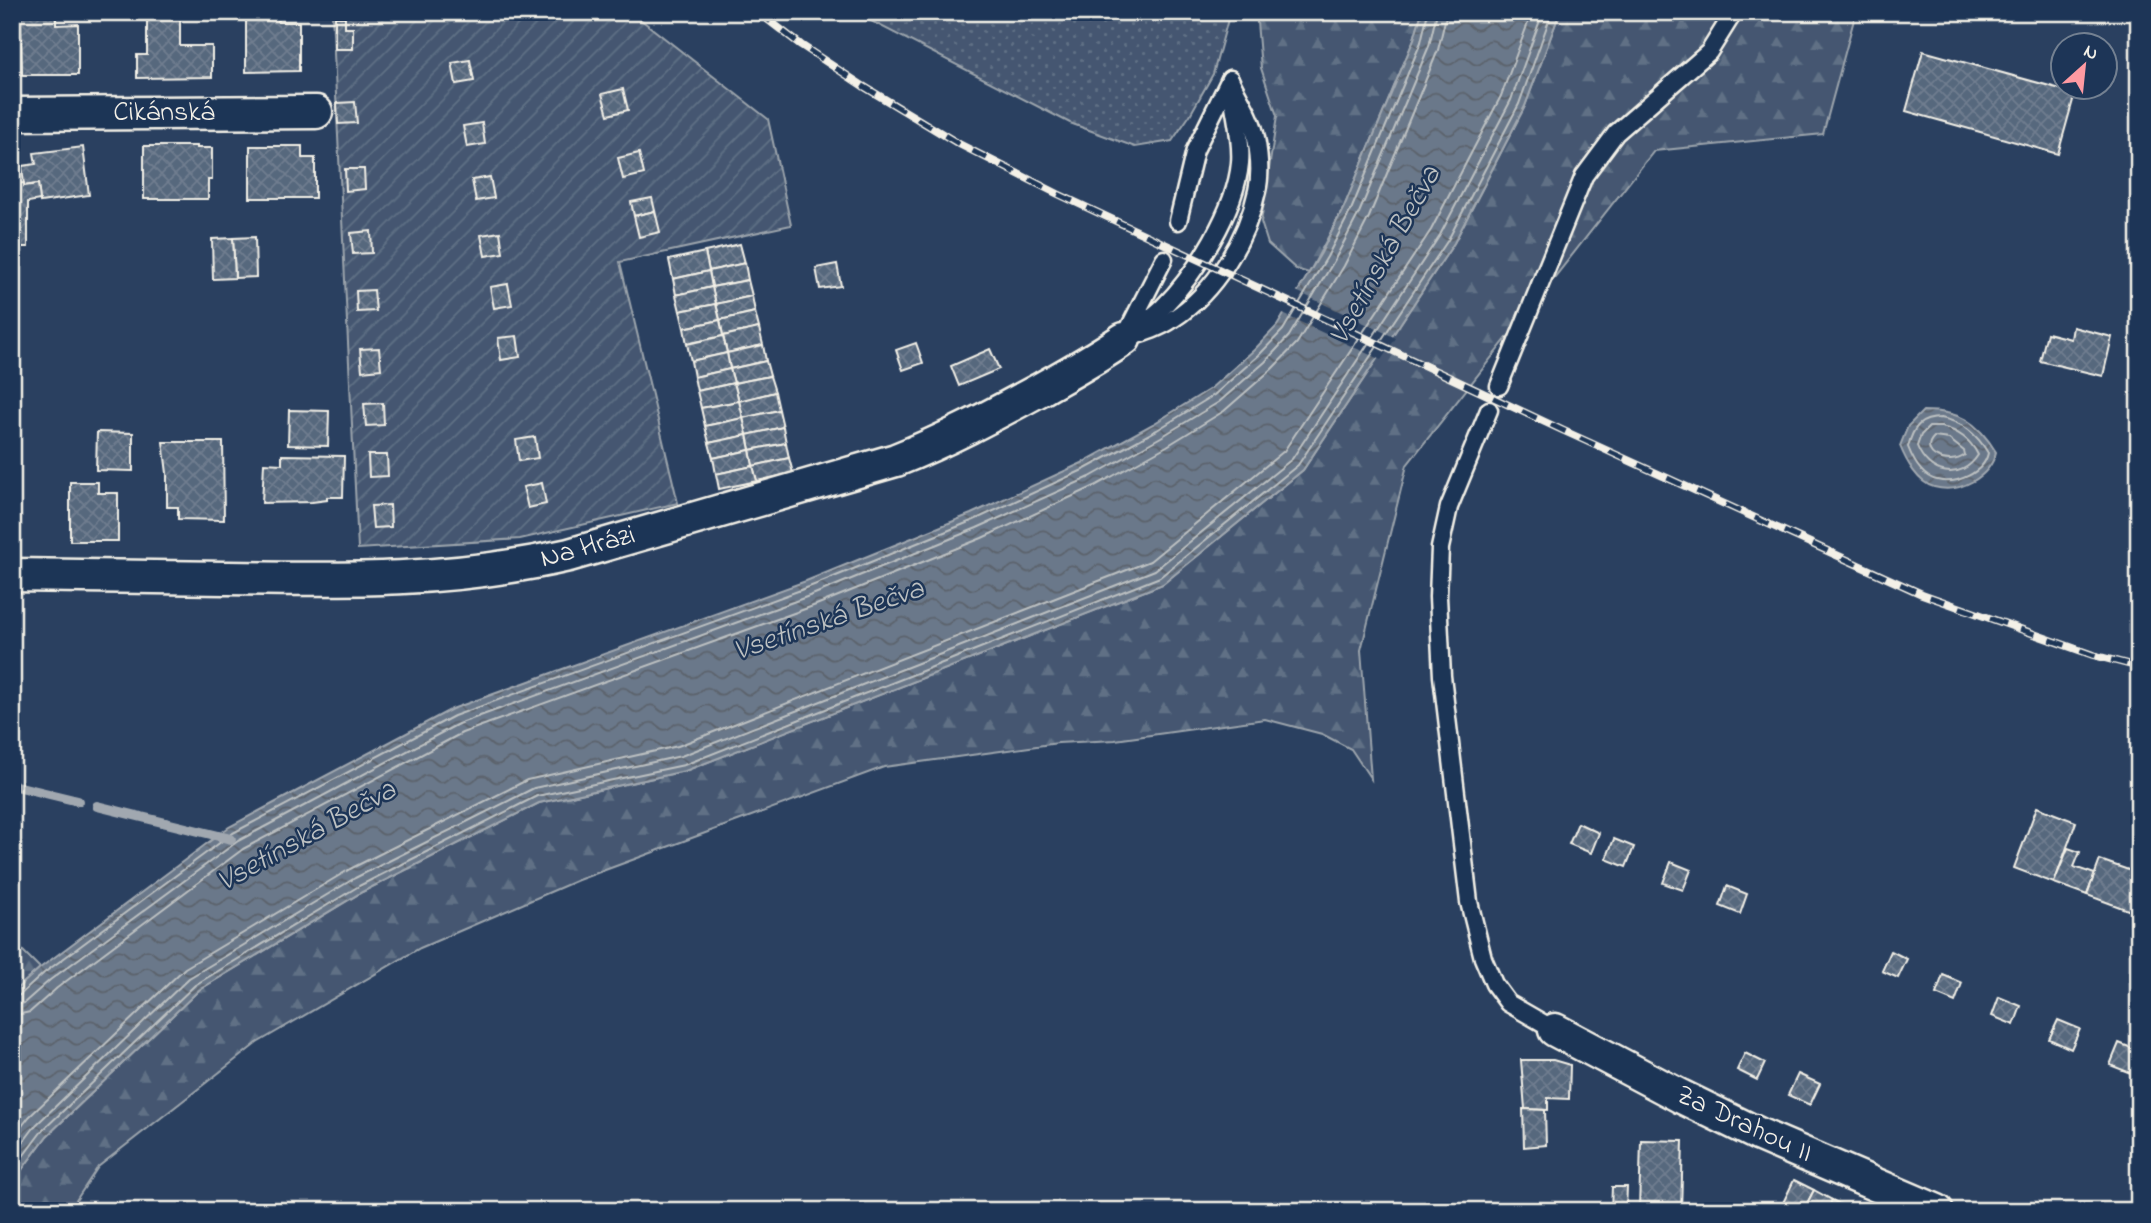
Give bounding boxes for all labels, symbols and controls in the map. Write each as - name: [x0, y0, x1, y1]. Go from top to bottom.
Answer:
- north arrow: [2050, 32, 2120, 102]
- text: N: [2079, 38, 2103, 68]
- street label: Cikánská: [113, 93, 215, 134]
- water label: Vsetínská Bečva: [1319, 158, 1454, 354]
- street label: Na Hrázi: [536, 516, 640, 580]
- water label: Vsetínská Bečva: [728, 568, 931, 674]
- water label: Vsetínská Bečva: [209, 769, 405, 904]
- street label: Za Drahou II: [1669, 1075, 1819, 1175]

